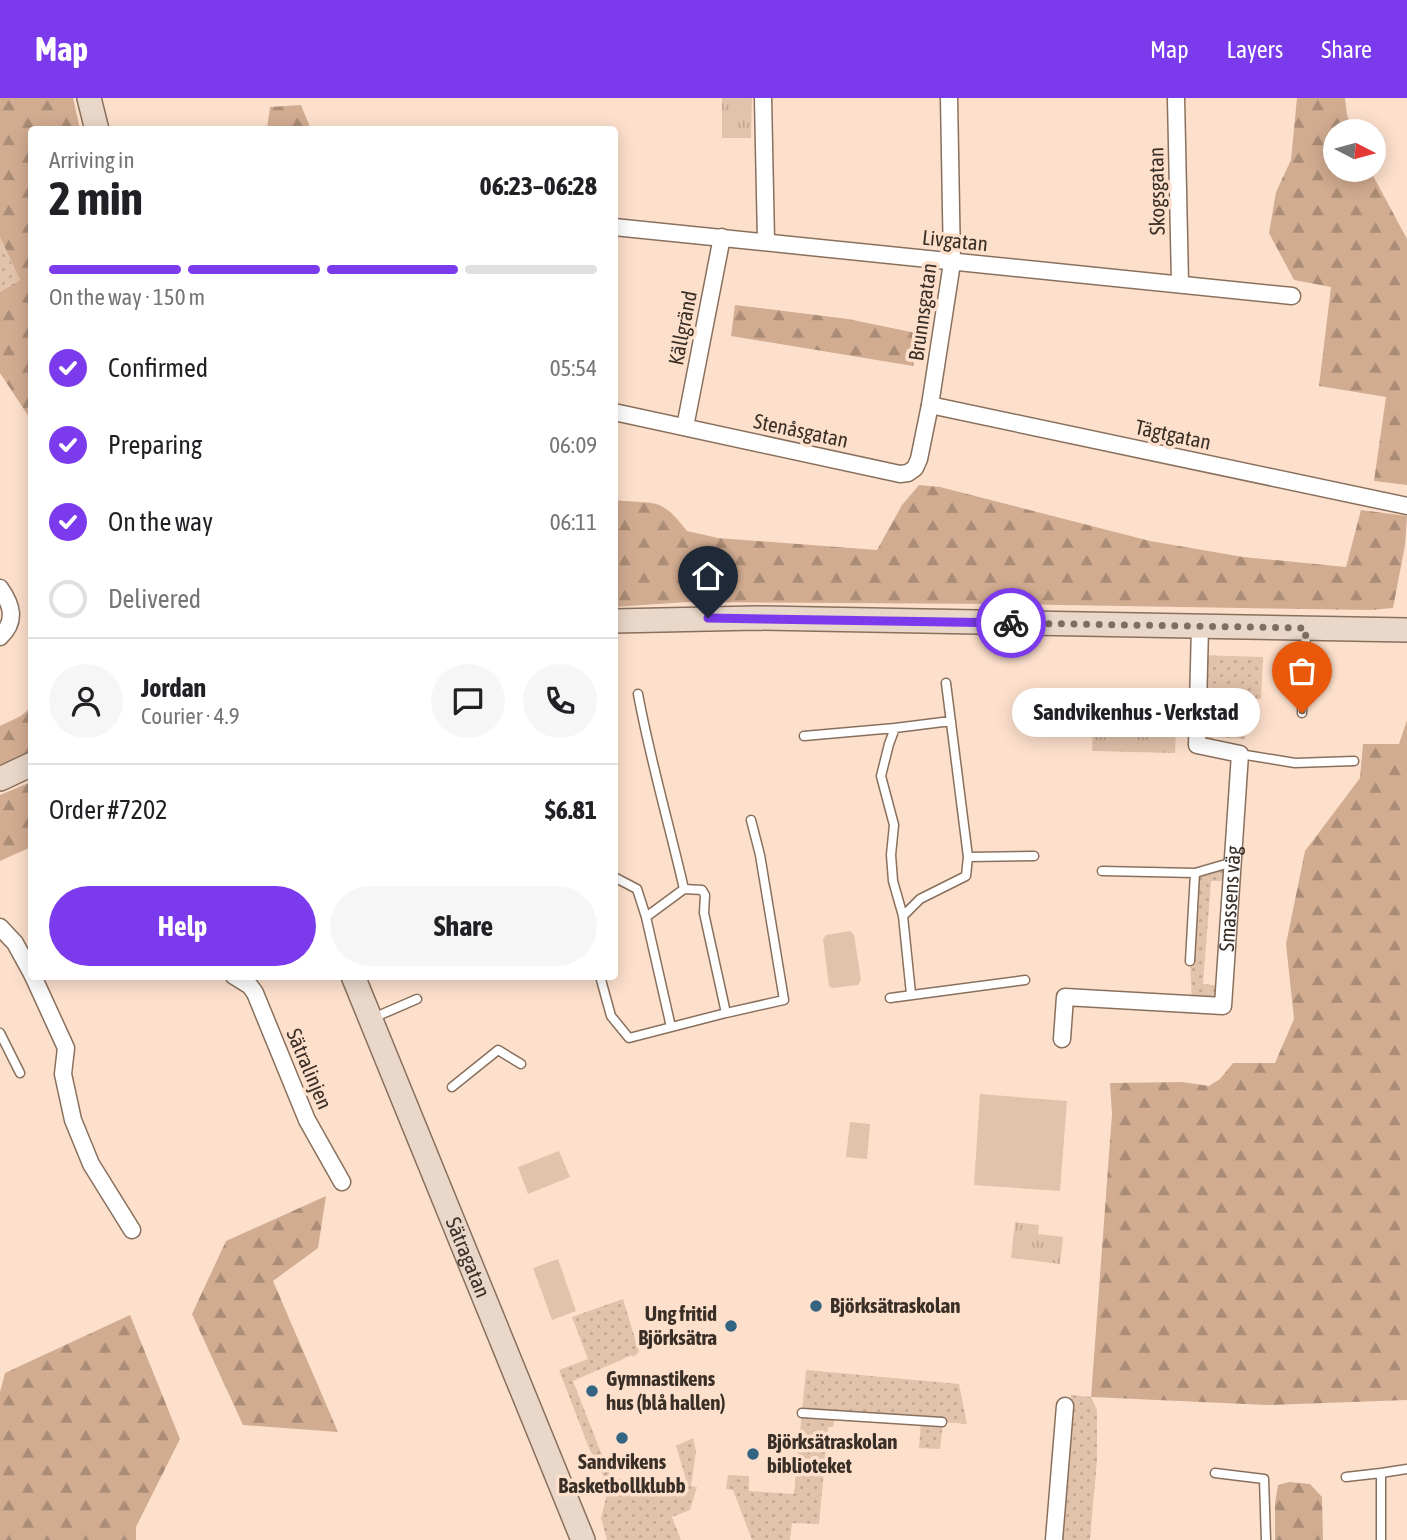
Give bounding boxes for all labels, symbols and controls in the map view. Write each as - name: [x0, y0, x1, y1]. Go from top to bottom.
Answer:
- text: Map: [35, 30, 88, 68]
- text: Map: [1150, 36, 1189, 63]
- text: Layers: [1227, 36, 1283, 63]
- text: Share: [1321, 36, 1372, 63]
- north arrow: [1323, 119, 1386, 182]
- map controls: [1323, 119, 1386, 182]
- text: Arriving in: [49, 147, 135, 173]
- street label: Skogsgatan: [1143, 147, 1169, 235]
- text: 06:23–06:28: [480, 171, 597, 201]
- text: 2 min: [49, 172, 143, 225]
- street label: Livgatan: [921, 225, 989, 255]
- street label: Brunnsgatan: [903, 261, 941, 362]
- text: On the way · 150 m: [49, 284, 205, 310]
- street label: Källgränd: [663, 289, 701, 367]
- icon: check: [49, 349, 87, 387]
- text: Confirmed: [108, 353, 208, 383]
- text: 05:54: [550, 355, 597, 381]
- street label: Stenåsgatan: [752, 408, 851, 452]
- street label: Tägtgatan: [1133, 414, 1213, 454]
- icon: check: [49, 426, 87, 464]
- text: Preparing: [108, 430, 202, 460]
- text: 06:09: [549, 432, 597, 458]
- icon: check: [49, 503, 87, 541]
- text: On the way: [108, 507, 213, 537]
- text: 06:11: [550, 509, 597, 535]
- pin: [678, 546, 738, 618]
- icon: home: [689, 557, 727, 595]
- text: Delivered: [108, 584, 201, 614]
- courier: [976, 588, 1046, 658]
- icon: bike: [992, 604, 1030, 642]
- pin: [1272, 641, 1332, 713]
- icon: bag: [1283, 652, 1321, 690]
- button: person: [49, 664, 123, 738]
- button: chat: [431, 664, 505, 738]
- button: phone: [523, 664, 597, 738]
- text: Jordan: [141, 673, 206, 703]
- callout: Sandvikenhus - Verkstad: [1012, 688, 1260, 738]
- text: Sandvikenhus - Verkstad: [1033, 699, 1239, 725]
- text: Courier · 4.9: [141, 703, 240, 729]
- text: Order #7202: [49, 795, 168, 825]
- text: $6.81: [545, 795, 597, 825]
- street label: Smassens väg: [1214, 845, 1245, 952]
- button: Help: [49, 886, 316, 966]
- button: Share: [330, 886, 597, 966]
- street label: Sätralinjen: [282, 1025, 338, 1113]
- street label: Sätragatan: [442, 1213, 496, 1301]
- place label: Björksätraskolan: [830, 1293, 960, 1317]
- marker: Björksätraskolan: [808, 1298, 824, 1314]
- place label: Ung fritid Björksätra: [638, 1301, 717, 1349]
- marker: Ung fritid Björksätra: [723, 1318, 739, 1334]
- place label: Gymnastikens hus (blå hallen): [606, 1366, 725, 1414]
- marker: Gymnastikens hus (blå hallen): [584, 1383, 600, 1399]
- place label: Björksätraskolan biblioteket: [767, 1429, 897, 1477]
- marker: Sandvikens Basketbollklubb: [614, 1430, 630, 1446]
- marker: Björksätraskolan biblioteket: [745, 1446, 761, 1462]
- place label: Sandvikens Basketbollklubb: [558, 1449, 686, 1497]

